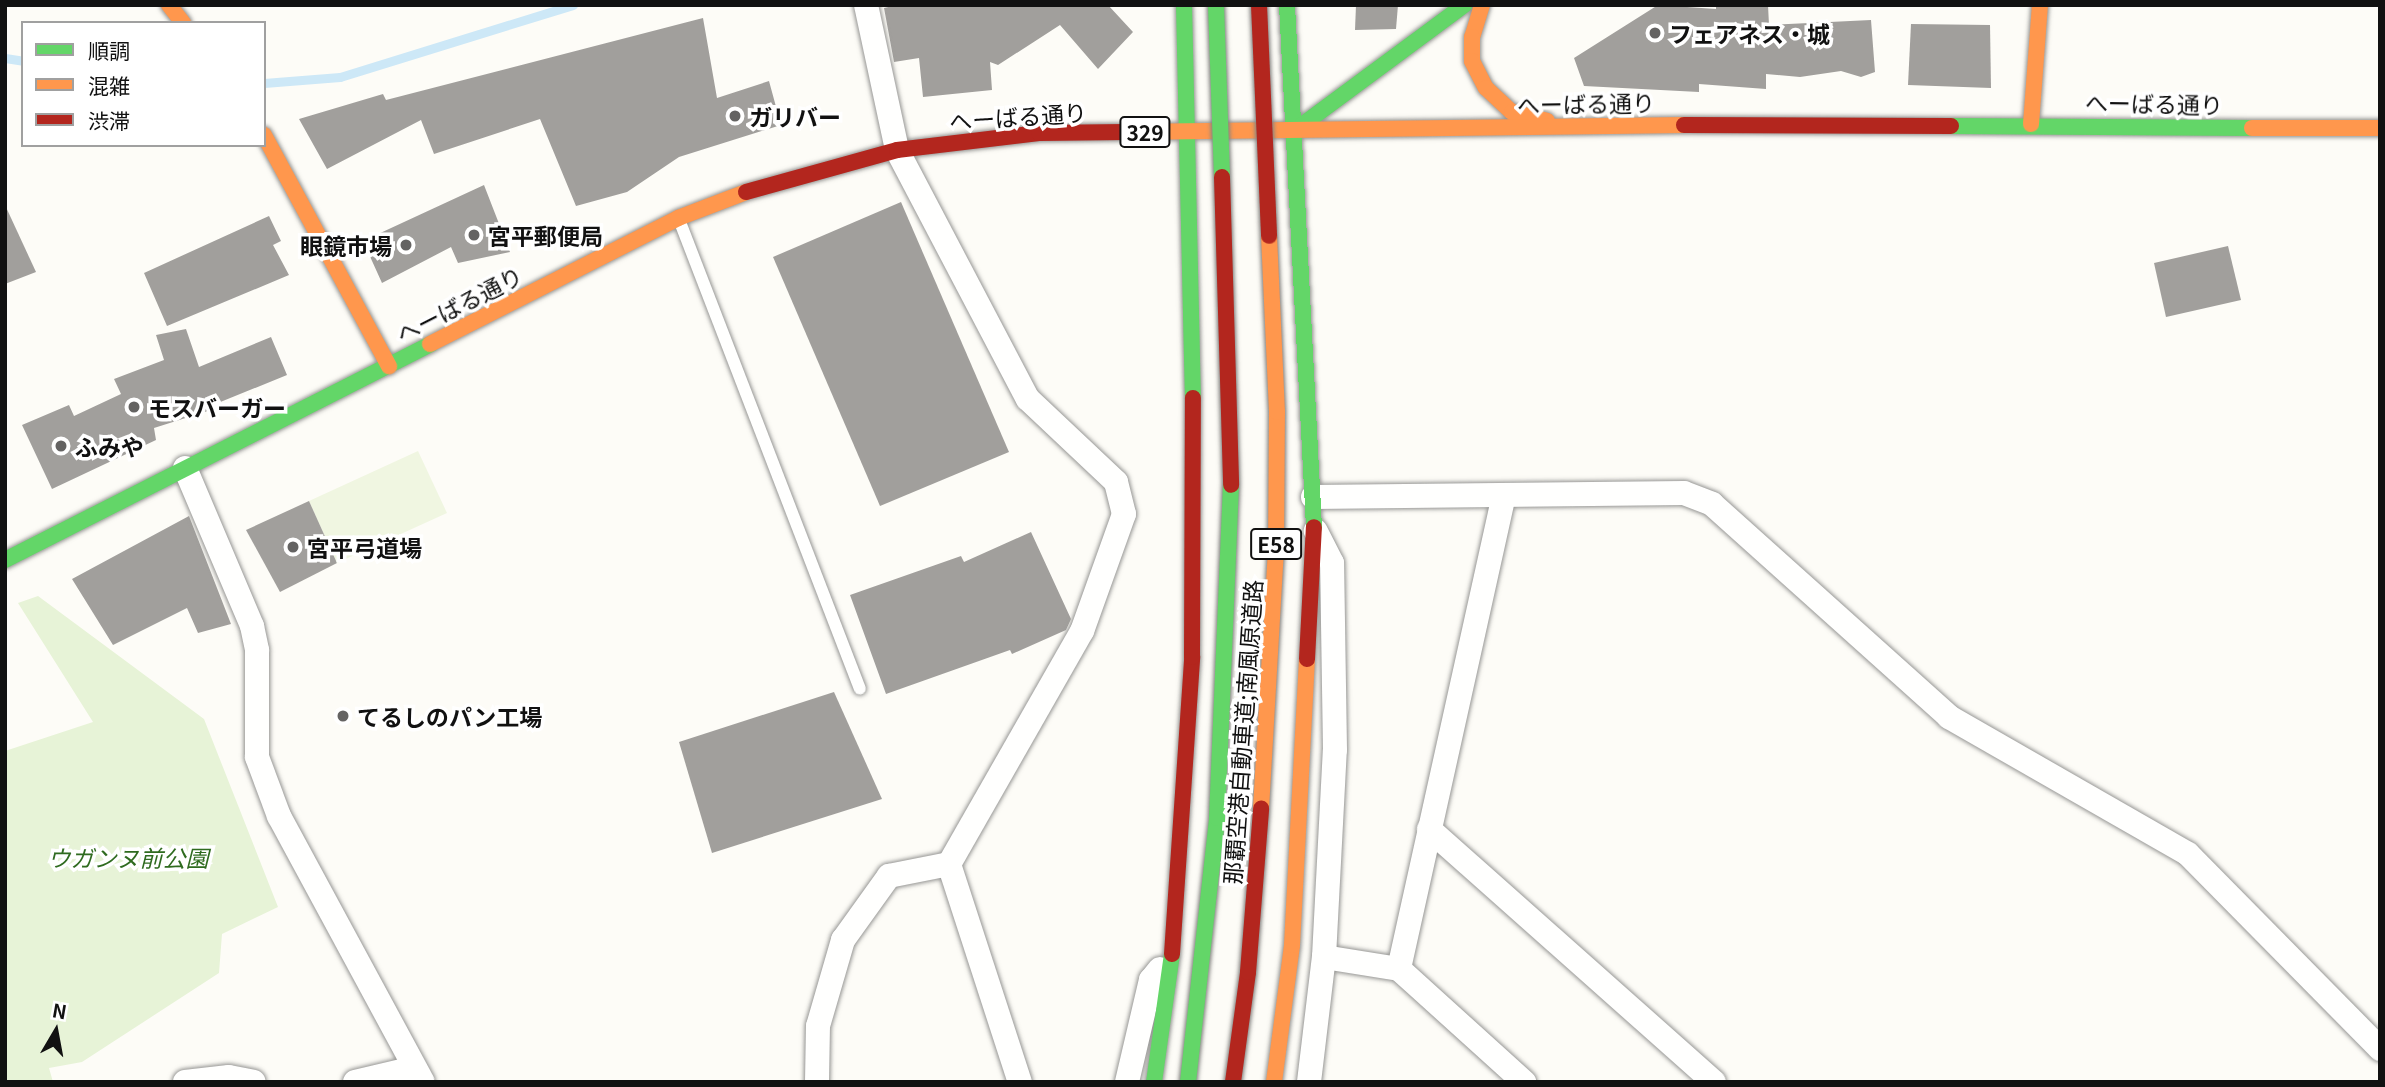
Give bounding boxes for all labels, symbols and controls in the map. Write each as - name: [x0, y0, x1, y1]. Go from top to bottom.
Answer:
- place label: フェアネス・城: [1669, 19, 1830, 47]
- legend: [21, 21, 266, 147]
- marker: フェアネス・城: [1647, 25, 1663, 41]
- text: 順調: [88, 35, 130, 65]
- text: 混雑: [88, 70, 130, 100]
- street label: へーばる通り: [1517, 88, 1655, 118]
- street label: へーばる通り: [2085, 88, 2223, 118]
- street label: へーばる通り: [948, 97, 1088, 135]
- place label: ガリバー: [749, 102, 841, 130]
- text: 渋滞: [88, 105, 130, 135]
- marker: ガリバー: [727, 108, 743, 124]
- road number: 329: [1119, 114, 1171, 150]
- place label: 宮平郵便局: [488, 221, 603, 249]
- marker: 宮平郵便局: [466, 227, 482, 243]
- place label: 眼鏡市場: [300, 231, 392, 259]
- marker: 眼鏡市場: [398, 237, 414, 253]
- street label: へーばる通り: [391, 260, 527, 348]
- place label: モスバーガー: [148, 393, 286, 421]
- marker: モスバーガー: [126, 399, 142, 415]
- place label: ふみや: [75, 432, 144, 460]
- marker: ふみや: [53, 438, 69, 454]
- road number: E58: [1250, 526, 1302, 562]
- place label: 宮平弓道場: [307, 533, 422, 561]
- marker: 宮平弓道場: [285, 539, 301, 555]
- street label: 那覇空港自動車道;南風原道路: [1218, 579, 1266, 885]
- place label: てるしのパン工場: [357, 702, 541, 730]
- marker: てるしのパン工場: [335, 708, 351, 724]
- park label: ウガンヌ前公園: [48, 843, 208, 871]
- text: N: [50, 995, 69, 1024]
- north arrow: [21, 996, 91, 1066]

